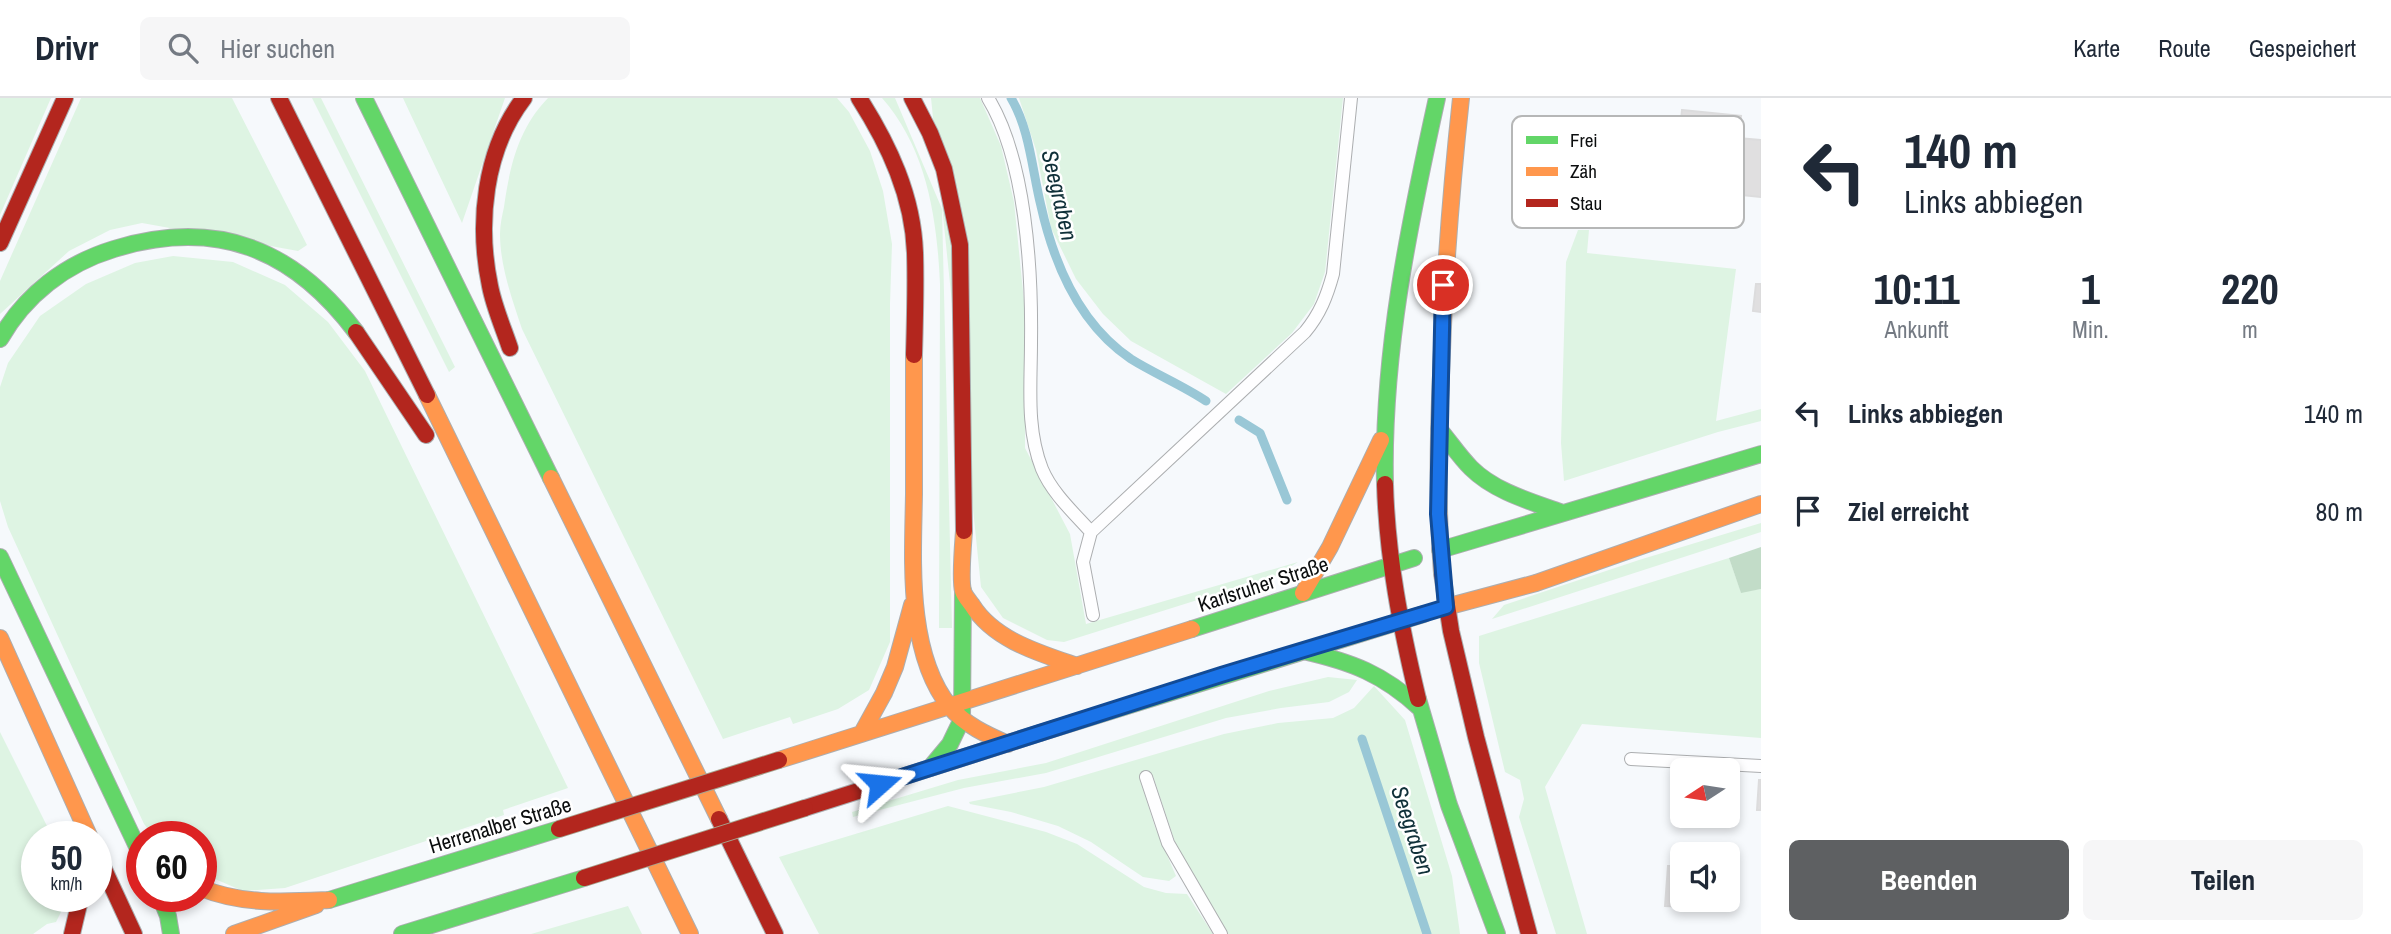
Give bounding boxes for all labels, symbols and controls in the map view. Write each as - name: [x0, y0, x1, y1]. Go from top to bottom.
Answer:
- search box: [140, 17, 630, 80]
- text: Drivr: [35, 26, 98, 70]
- icon: search: [164, 29, 202, 67]
- text: Hier suchen: [220, 31, 335, 66]
- text: Karte: [2073, 32, 2120, 64]
- text: Route: [2158, 32, 2211, 64]
- text: Gespeichert: [2249, 32, 2356, 64]
- legend: [1512, 116, 1744, 228]
- text: 140 m: [1904, 117, 2018, 183]
- icon: left: [1789, 126, 1880, 217]
- text: Frei: [1570, 127, 1598, 153]
- water label: Seegraben: [1035, 147, 1085, 243]
- text: Zäh: [1570, 158, 1597, 184]
- text: Links abbiegen: [1904, 180, 2083, 223]
- text: Stau: [1570, 190, 1602, 216]
- pin: [1413, 255, 1473, 315]
- text: 10:11: [1873, 261, 1960, 317]
- text: 1: [2081, 261, 2100, 317]
- text: 220: [2221, 261, 2279, 317]
- icon: arrive: [1424, 266, 1462, 304]
- text: Ankunft: [1885, 314, 1948, 345]
- text: Min.: [2072, 314, 2109, 345]
- text: m: [2242, 314, 2258, 345]
- icon: left: [1789, 394, 1827, 432]
- text: Links abbiegen: [1848, 396, 2003, 431]
- text: 140 m: [2304, 396, 2363, 431]
- icon: arrive: [1789, 492, 1827, 530]
- text: Ziel erreicht: [1848, 494, 1969, 529]
- text: 80 m: [2316, 494, 2363, 529]
- street label: Karlsruher Straße: [1194, 549, 1332, 619]
- position arrow: [843, 747, 917, 821]
- north arrow: [1670, 758, 1740, 828]
- map controls: [1670, 758, 1740, 912]
- water label: Seegraben: [1384, 781, 1442, 879]
- street label: Herrenalber Straße: [425, 790, 575, 860]
- speed limit sign: 60: [126, 821, 217, 912]
- text: 50: [51, 834, 82, 881]
- button: Beenden: [1789, 840, 2069, 920]
- button: Teilen: [2083, 840, 2363, 920]
- button: sound: [1670, 842, 1740, 912]
- text: km/h: [51, 871, 83, 896]

